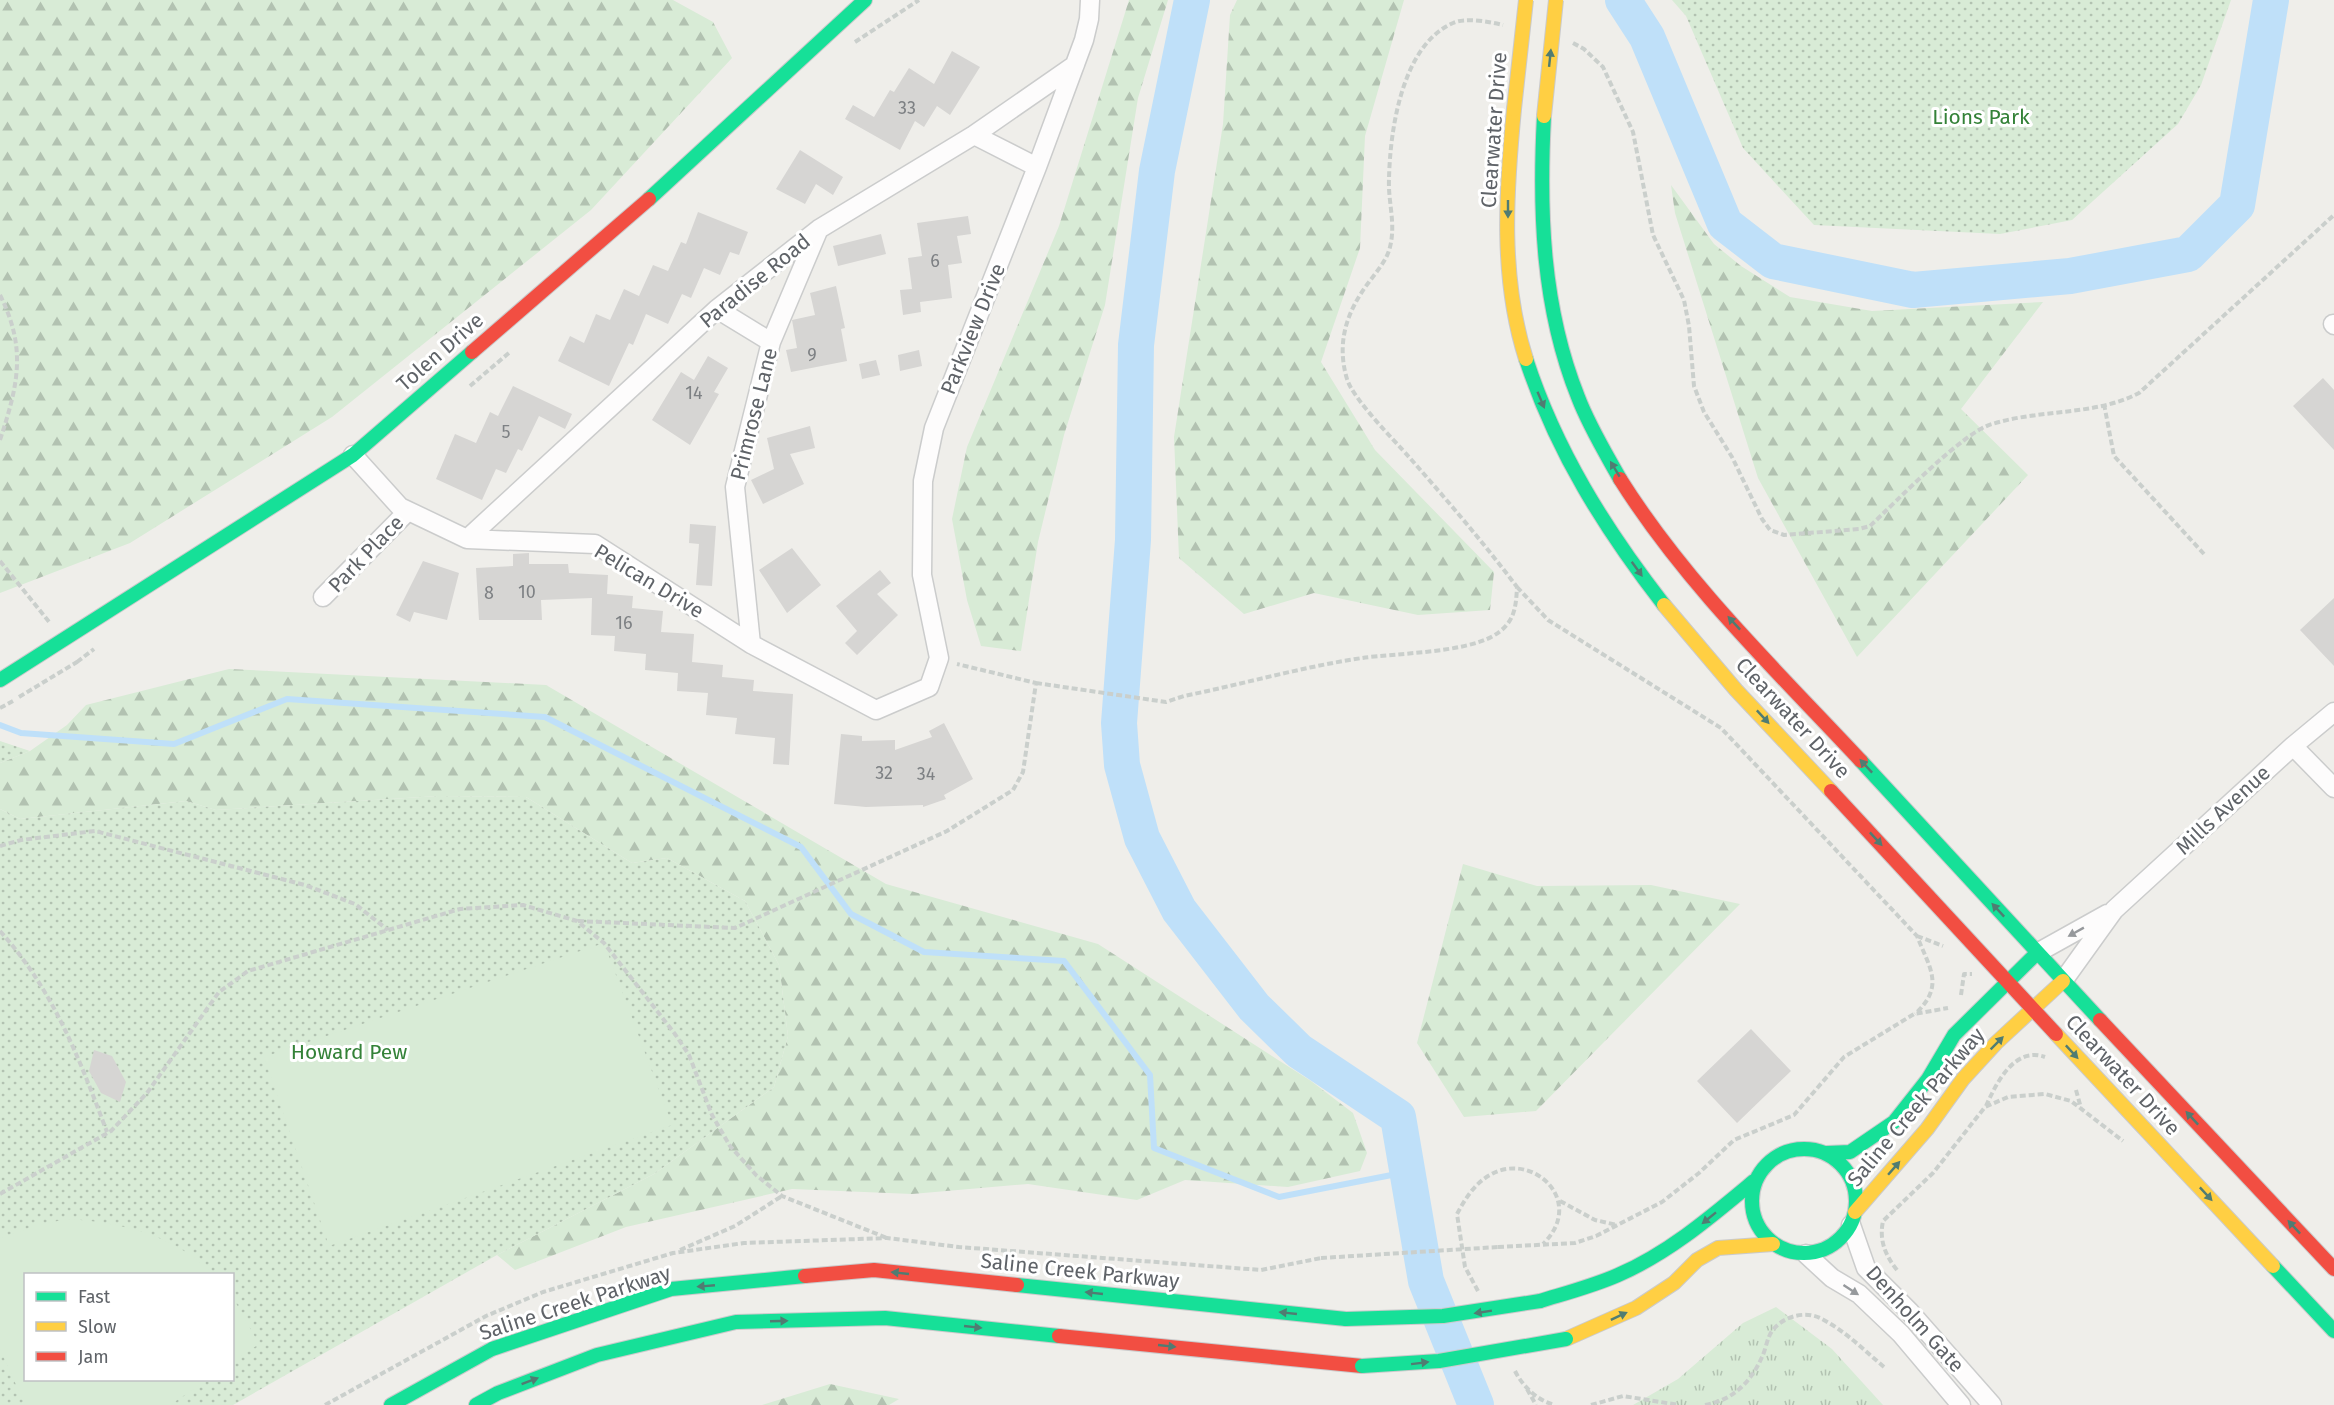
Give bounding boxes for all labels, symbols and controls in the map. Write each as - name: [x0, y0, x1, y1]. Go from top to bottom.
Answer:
- one-way arrow: [1545, 49, 1555, 68]
- street label: Clearwater Drive: [1476, 51, 1512, 209]
- house number: 33: [898, 97, 916, 119]
- park label: Lions Park: [1932, 104, 2030, 130]
- one-way arrow: [1503, 200, 1513, 219]
- street label: Paradise Road: [694, 228, 816, 334]
- house number: 6: [930, 250, 940, 272]
- street label: Parkview Drive: [935, 260, 1011, 398]
- street label: Tolen Drive: [391, 307, 489, 397]
- house number: 9: [807, 344, 817, 366]
- street label: Primrose Lane: [725, 345, 783, 483]
- house number: 14: [685, 382, 703, 404]
- one-way arrow: [1537, 391, 1546, 408]
- house number: 5: [501, 421, 511, 443]
- one-way arrow: [1610, 461, 1621, 477]
- street label: Park Place: [323, 510, 409, 598]
- street label: Pelican Drive: [589, 538, 709, 624]
- one-way arrow: [1631, 560, 1643, 576]
- house number: 10: [518, 581, 536, 603]
- house number: 8: [484, 582, 494, 604]
- house number: 16: [615, 612, 633, 634]
- one-way arrow: [1727, 615, 1741, 630]
- street label: Clearwater Drive: [1730, 652, 1856, 784]
- one-way arrow: [1756, 710, 1770, 724]
- one-way arrow: [1859, 759, 1873, 774]
- street label: Mills Avenue: [2170, 760, 2276, 860]
- house number: 32: [875, 762, 893, 784]
- house number: 34: [917, 763, 936, 785]
- one-way arrow: [1869, 832, 1883, 847]
- one-way arrow: [1992, 903, 2005, 918]
- one-way arrow: [2067, 927, 2084, 937]
- street label: Clearwater Drive: [2060, 1009, 2186, 1141]
- street label: Saline Creek Parkway: [1842, 1022, 1991, 1192]
- one-way arrow: [1989, 1037, 2003, 1051]
- park label: Howard Pew: [291, 1039, 407, 1065]
- one-way arrow: [2065, 1044, 2079, 1058]
- one-way arrow: [2185, 1111, 2199, 1126]
- one-way arrow: [1887, 1161, 1900, 1176]
- one-way arrow: [2199, 1186, 2213, 1201]
- one-way arrow: [1701, 1212, 1717, 1225]
- one-way arrow: [2287, 1219, 2301, 1234]
- street label: Saline Creek Parkway: [979, 1248, 1181, 1294]
- street label: Saline Creek Parkway: [476, 1260, 675, 1346]
- street label: Denholm Gate: [1860, 1260, 1970, 1378]
- one-way arrow: [890, 1268, 909, 1278]
- legend: [24, 1273, 234, 1381]
- one-way arrow: [696, 1281, 715, 1291]
- one-way arrow: [1843, 1284, 1859, 1296]
- text: Fast: [78, 1286, 111, 1308]
- one-way arrow: [1084, 1288, 1103, 1298]
- one-way arrow: [1278, 1308, 1297, 1318]
- one-way arrow: [1473, 1308, 1492, 1317]
- one-way arrow: [1611, 1311, 1629, 1321]
- text: Slow: [78, 1316, 117, 1338]
- one-way arrow: [769, 1316, 788, 1325]
- one-way arrow: [964, 1322, 983, 1332]
- one-way arrow: [1158, 1341, 1177, 1351]
- text: Jam: [78, 1346, 109, 1368]
- one-way arrow: [1411, 1358, 1430, 1368]
- one-way arrow: [521, 1376, 539, 1385]

